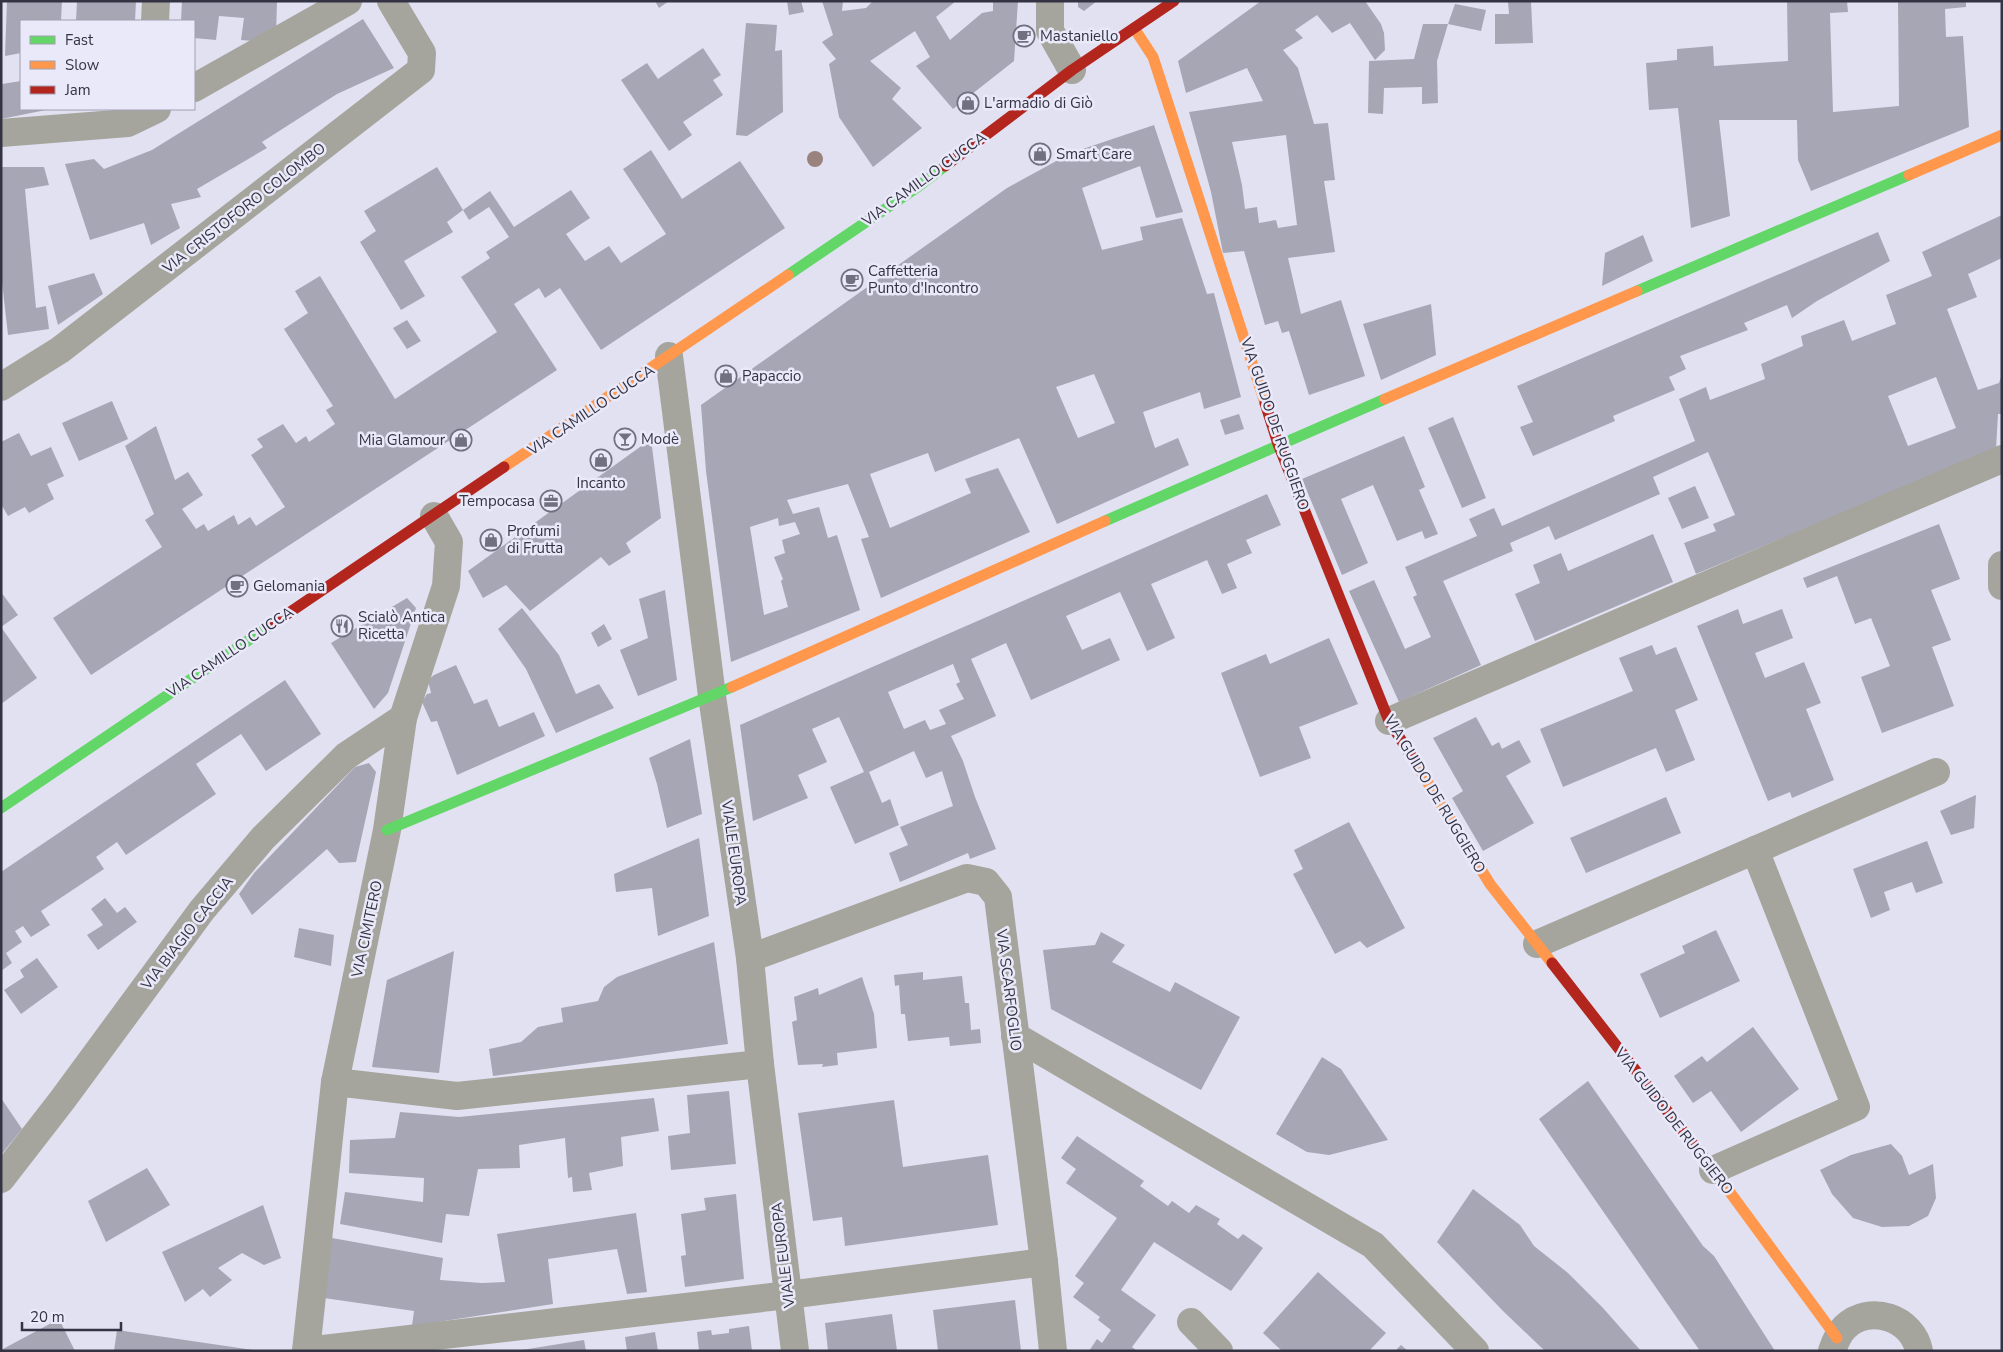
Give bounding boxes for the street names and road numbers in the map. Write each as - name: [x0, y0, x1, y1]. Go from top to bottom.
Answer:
- street label: VIA CAMILLO CUCCA: [857, 127, 990, 231]
- street label: VIA CRISTOFORO COLOMBO: [158, 138, 330, 279]
- street label: VIA GUIDO DE RUGGIERO: [1236, 334, 1314, 513]
- street label: VIA CAMILLO CUCCA: [523, 360, 658, 461]
- street label: VIA CAMILLO CUCCA: [162, 602, 297, 703]
- street label: VIA GUIDO DE RUGGIERO: [1379, 710, 1490, 877]
- street label: VIALE EUROPA: [717, 798, 751, 907]
- street label: VIA BIAGIO CACCIA: [136, 872, 238, 995]
- street label: VIA CIMITERO: [347, 879, 387, 980]
- street label: VIA SCARFOGLIO: [991, 927, 1026, 1052]
- street label: VIA GUIDO DE RUGGIERO: [1610, 1042, 1738, 1199]
- street label: VIALE EUROPA: [767, 1201, 800, 1310]

